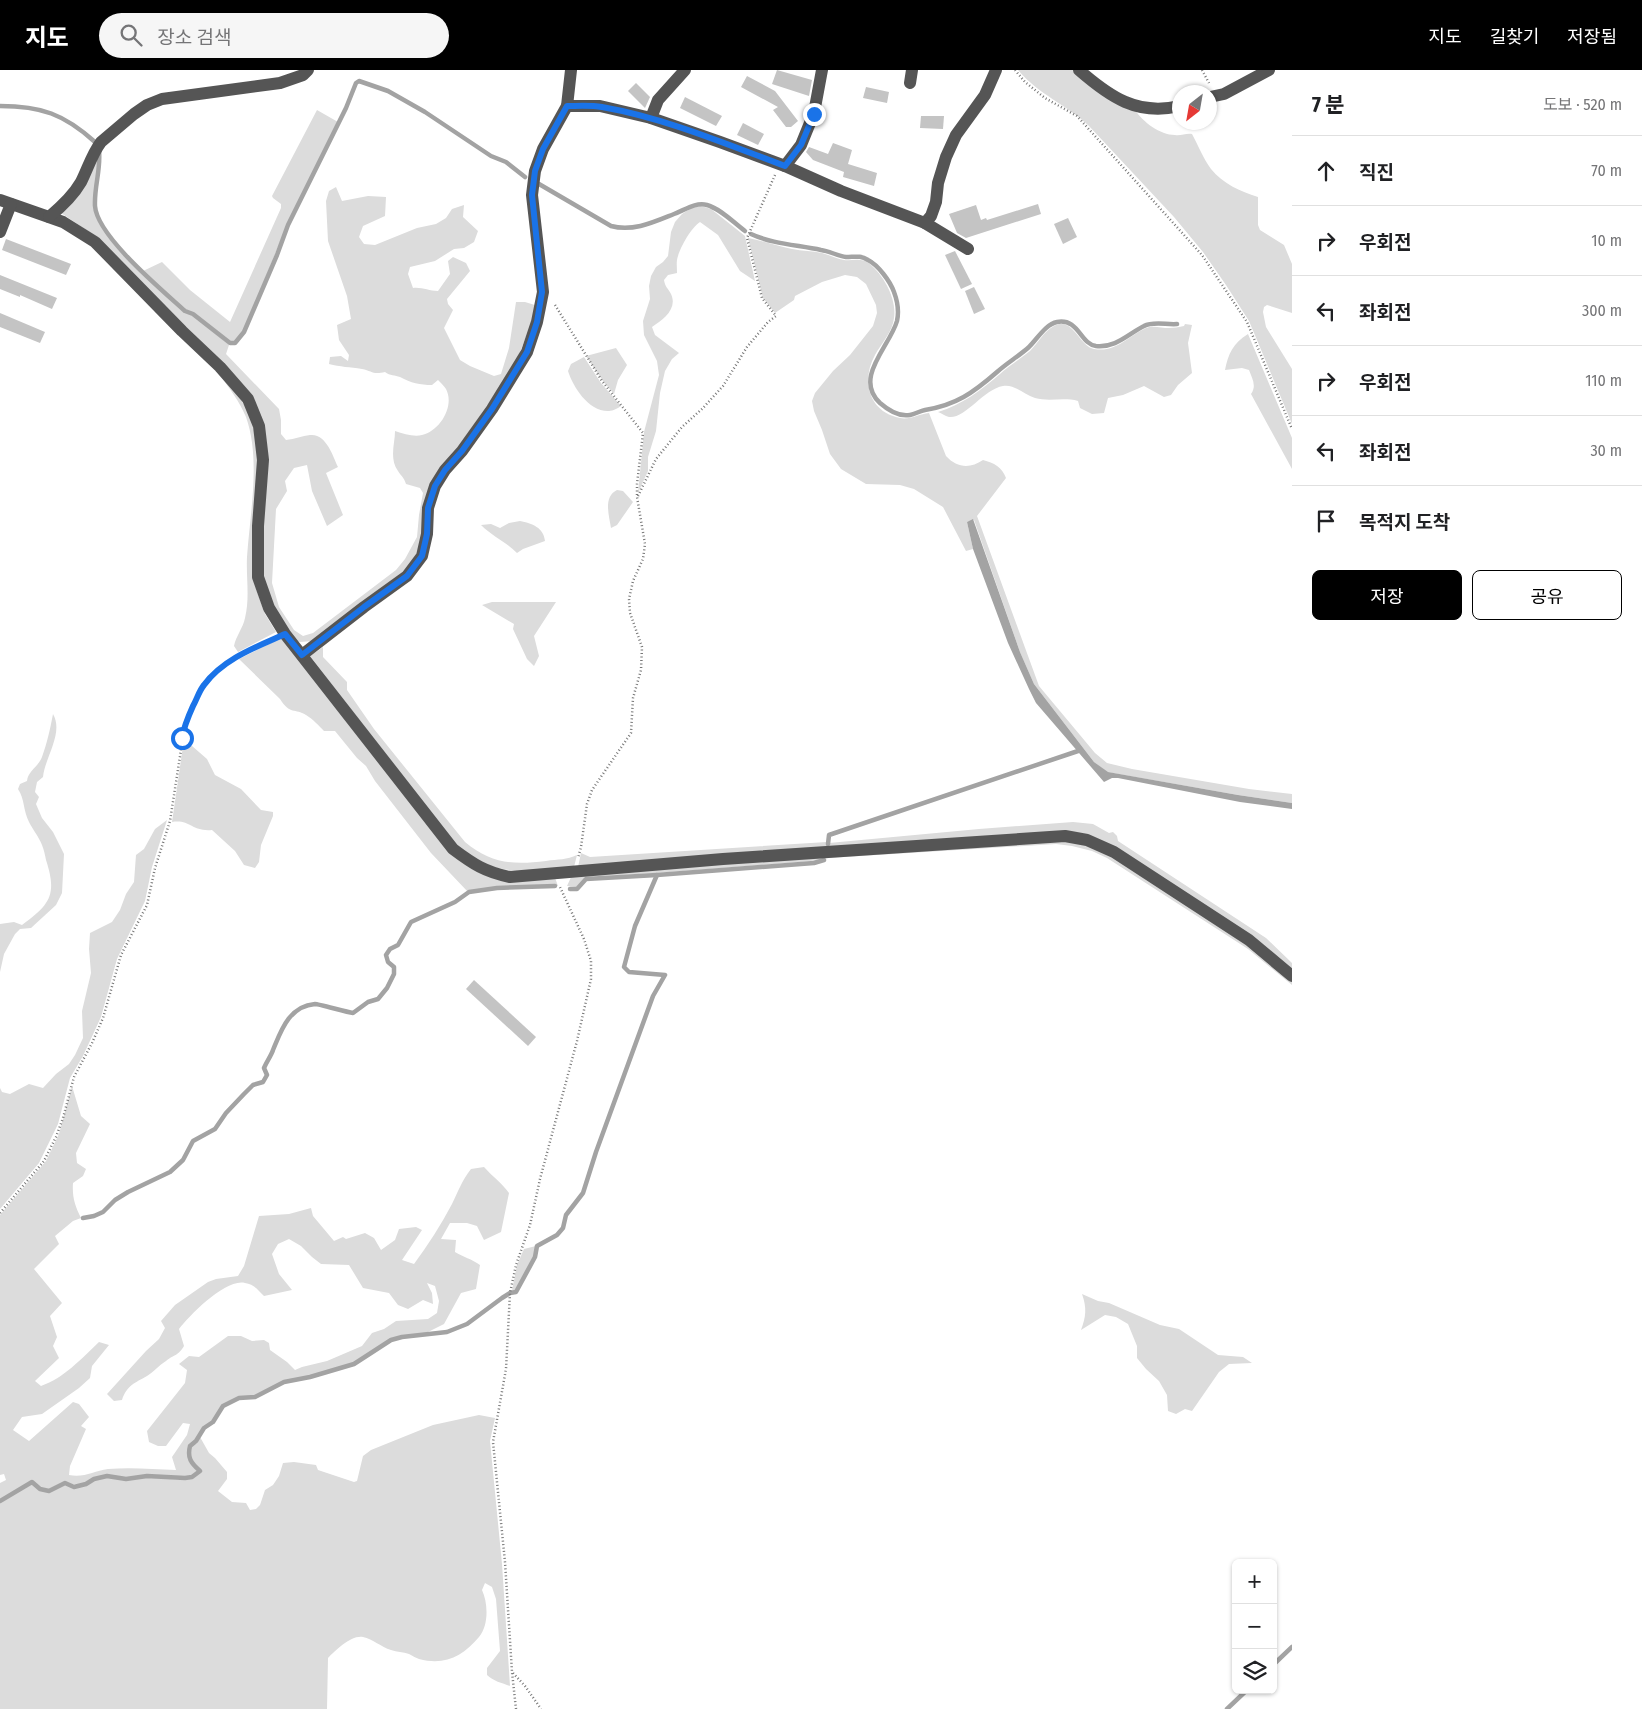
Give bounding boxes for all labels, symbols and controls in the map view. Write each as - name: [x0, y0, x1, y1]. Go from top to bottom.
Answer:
- search box: [99, 13, 449, 58]
- icon: search: [117, 21, 145, 49]
- text: 지도: [25, 24, 69, 52]
- text: 장소 검색: [157, 26, 232, 49]
- text: 지도: [1429, 26, 1462, 48]
- text: 길찾기: [1490, 26, 1539, 48]
- text: 저장됨: [1567, 26, 1617, 48]
- north arrow: [1172, 85, 1217, 130]
- text: 7 분: [1312, 92, 1345, 118]
- text: 도보 · 520 m: [1543, 95, 1622, 114]
- route end: [803, 103, 826, 126]
- icon: ahead: [1312, 157, 1340, 185]
- text: 직진: [1359, 161, 1394, 184]
- text: 70 m: [1591, 161, 1622, 180]
- icon: right: [1312, 227, 1340, 255]
- text: 우회전: [1359, 231, 1411, 254]
- text: 10 m: [1591, 231, 1622, 250]
- icon: left: [1312, 297, 1340, 325]
- text: 좌회전: [1359, 301, 1411, 324]
- text: 300 m: [1582, 301, 1622, 320]
- icon: right: [1312, 367, 1340, 395]
- text: 우회전: [1359, 371, 1411, 394]
- text: 110 m: [1585, 371, 1622, 390]
- icon: left: [1312, 437, 1340, 465]
- text: 좌회전: [1359, 441, 1411, 464]
- text: 30 m: [1590, 441, 1622, 460]
- icon: arrive: [1312, 507, 1340, 535]
- text: 목적지 도착: [1359, 511, 1450, 534]
- button: 저장: [1312, 570, 1462, 620]
- button: 공유: [1472, 570, 1622, 620]
- route start: [171, 727, 194, 750]
- map controls: [1232, 1559, 1277, 1694]
- button: +: [1232, 1559, 1277, 1604]
- button: −: [1232, 1604, 1277, 1649]
- button: layers: [1232, 1649, 1277, 1694]

